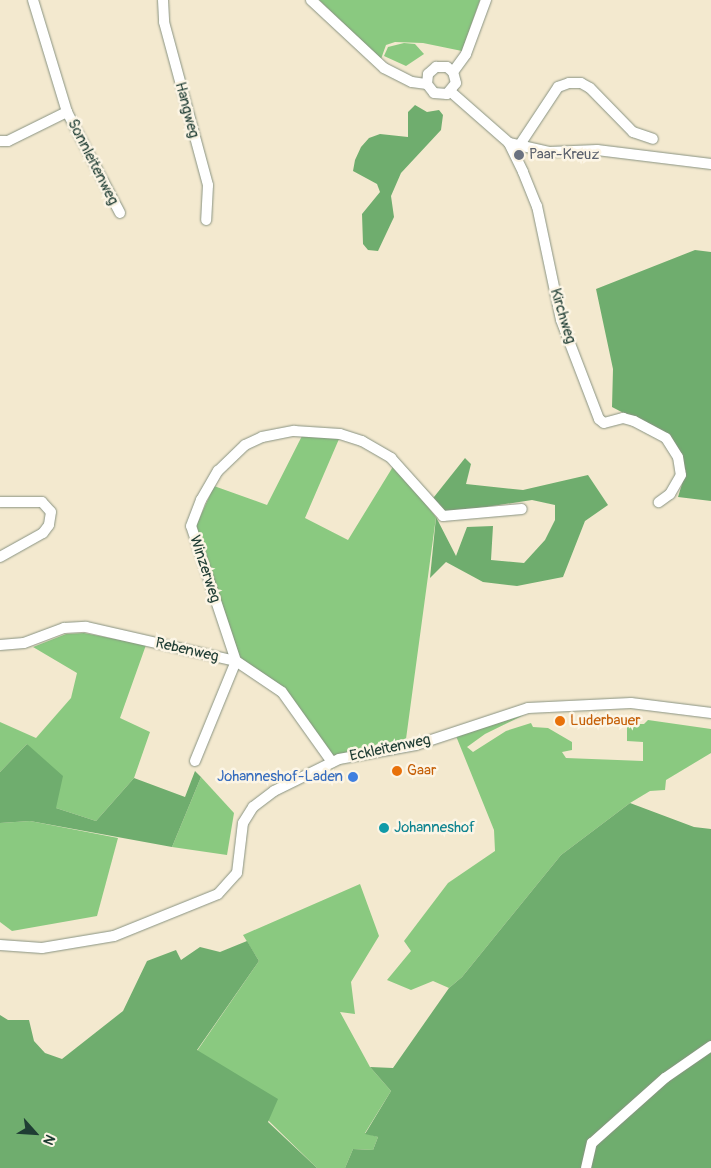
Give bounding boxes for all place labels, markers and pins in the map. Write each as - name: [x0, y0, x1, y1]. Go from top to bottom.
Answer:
- place label: Paar-Kreuz: [529, 146, 599, 164]
- marker: Paar-Kreuz: [513, 149, 525, 161]
- place label: Luderbauer: [570, 712, 641, 730]
- marker: Luderbauer: [554, 715, 566, 727]
- place label: Gaar: [407, 762, 436, 780]
- marker: Gaar: [391, 765, 403, 777]
- place label: Johanneshof-Laden: [217, 768, 343, 786]
- marker: Johanneshof-Laden: [347, 771, 359, 783]
- place label: Johanneshof: [394, 819, 475, 837]
- marker: Johanneshof: [378, 822, 390, 834]

